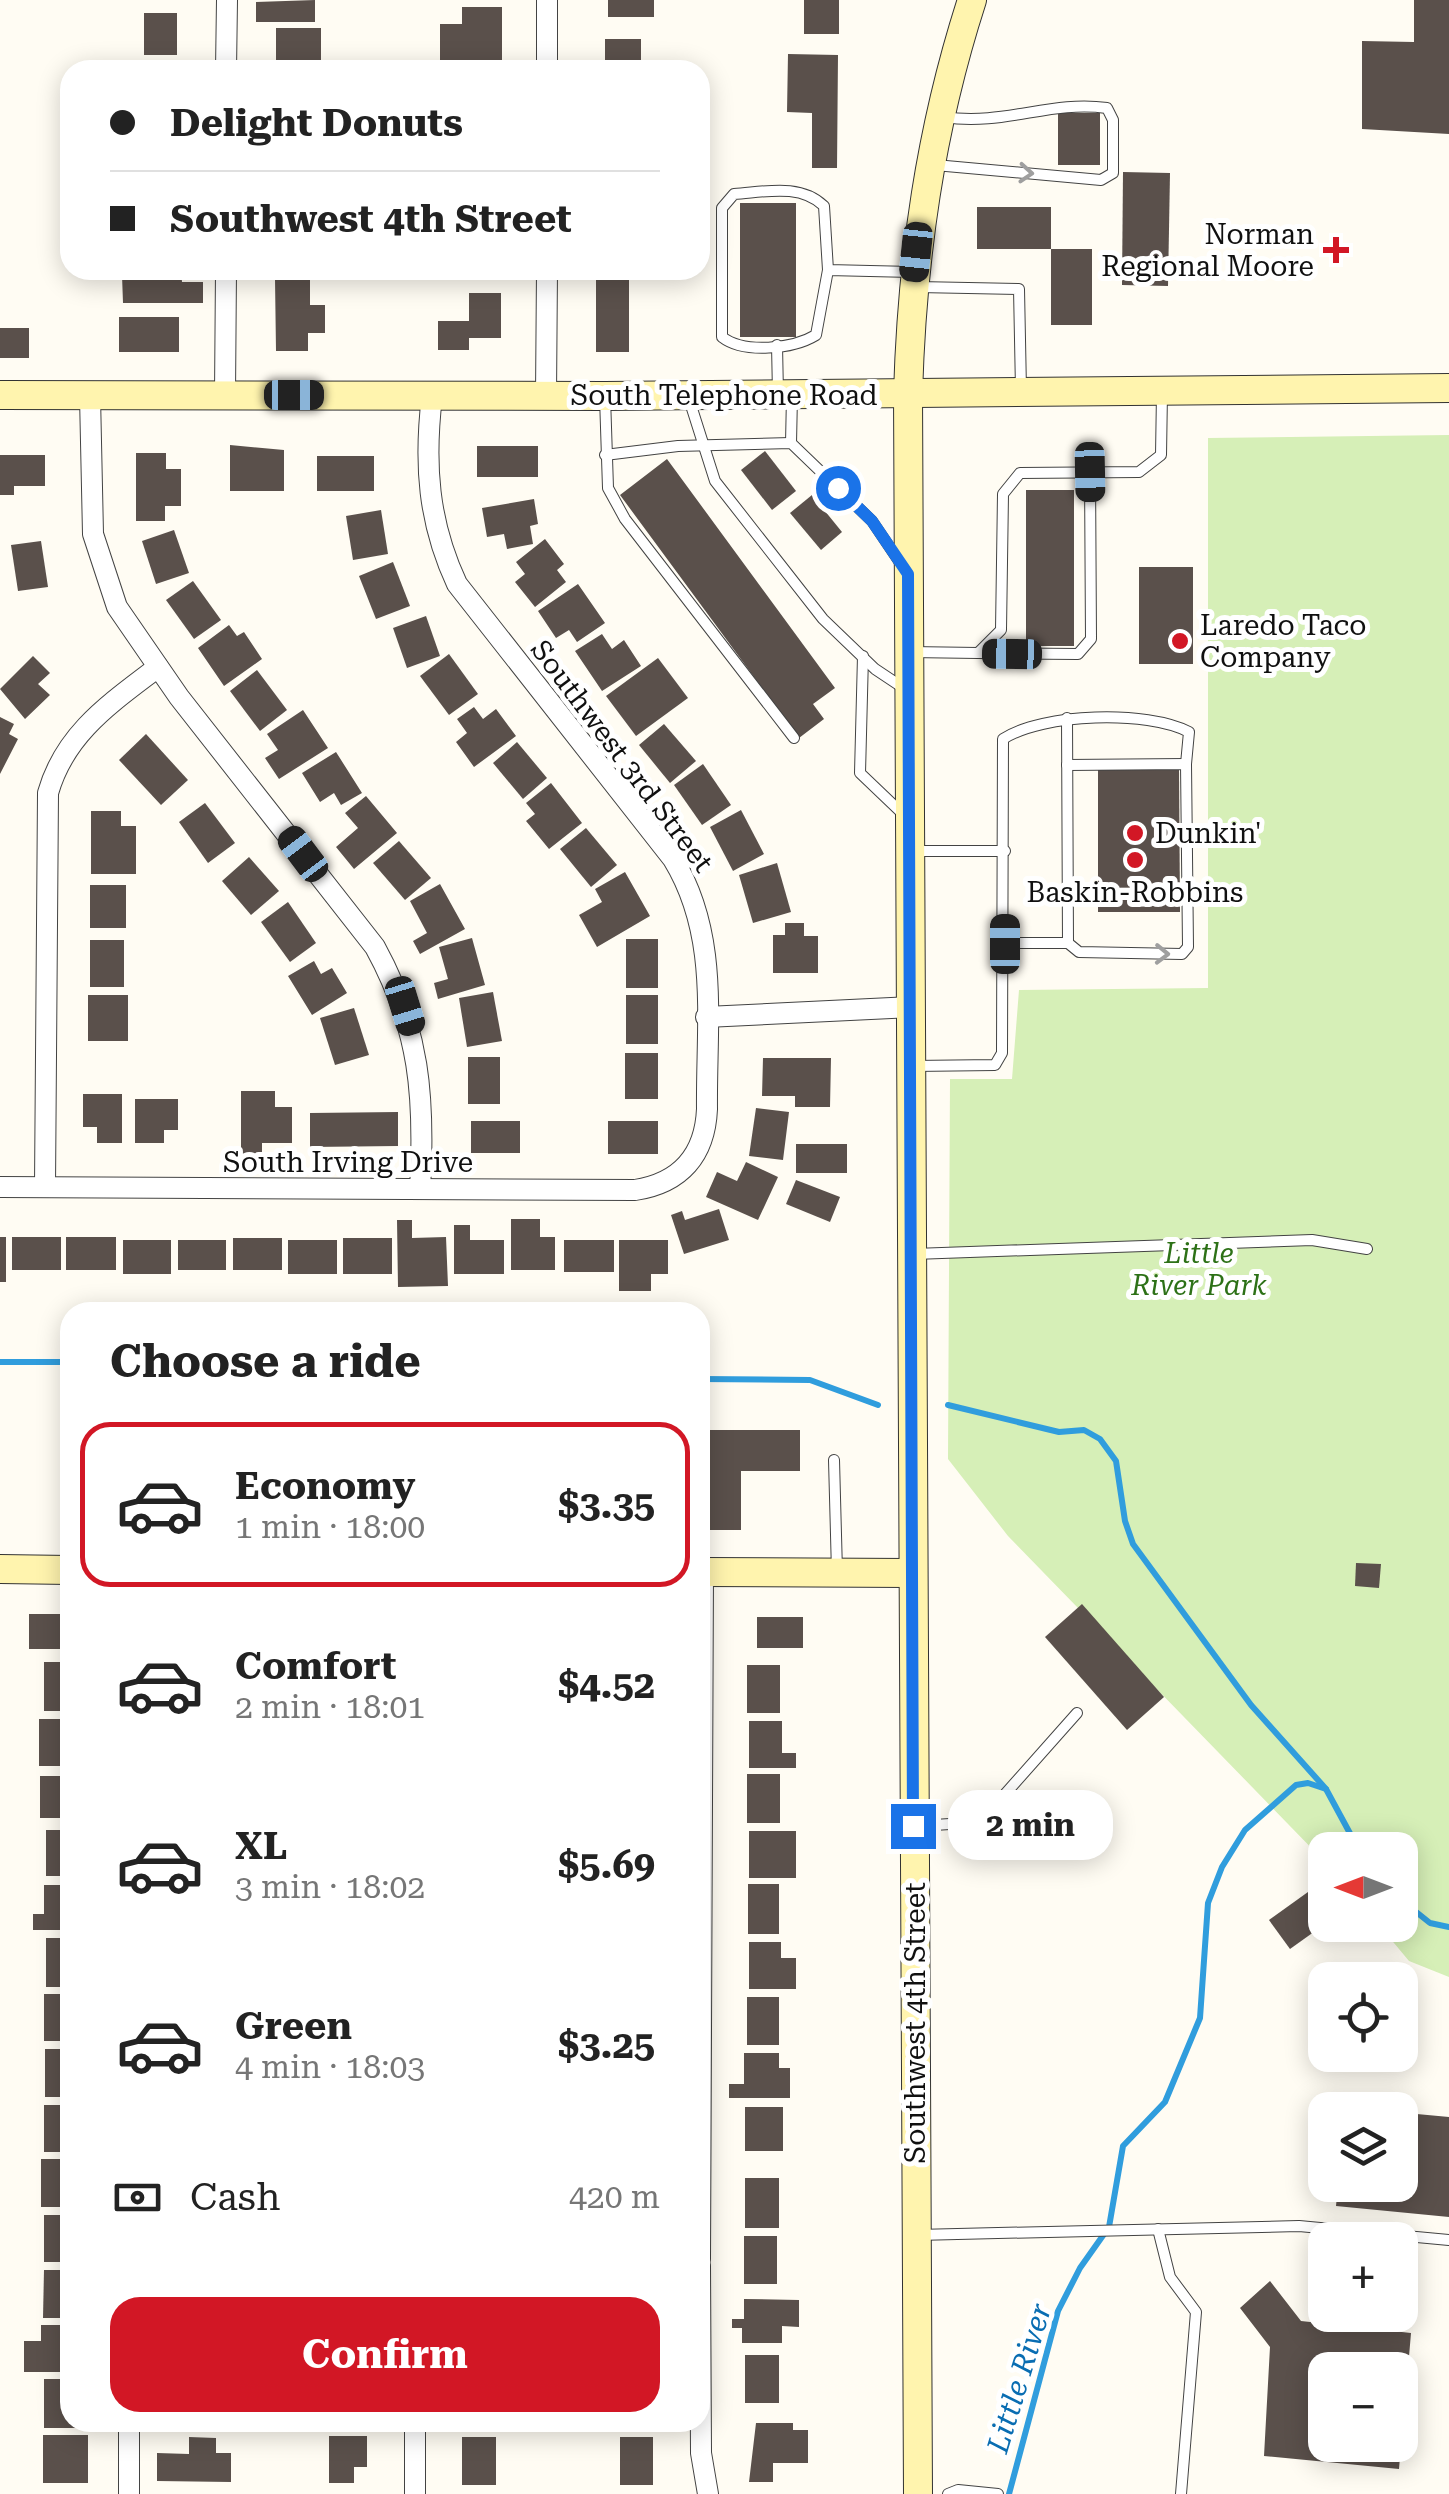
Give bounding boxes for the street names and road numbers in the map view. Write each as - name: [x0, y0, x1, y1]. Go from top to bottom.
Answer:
- street label: South Telephone Road: [570, 379, 878, 412]
- street label: Southwest 3rd Street: [524, 634, 720, 878]
- street label: South Irving Drive: [223, 1146, 473, 1179]
- street label: Southwest 4th Street: [899, 1882, 932, 2164]

